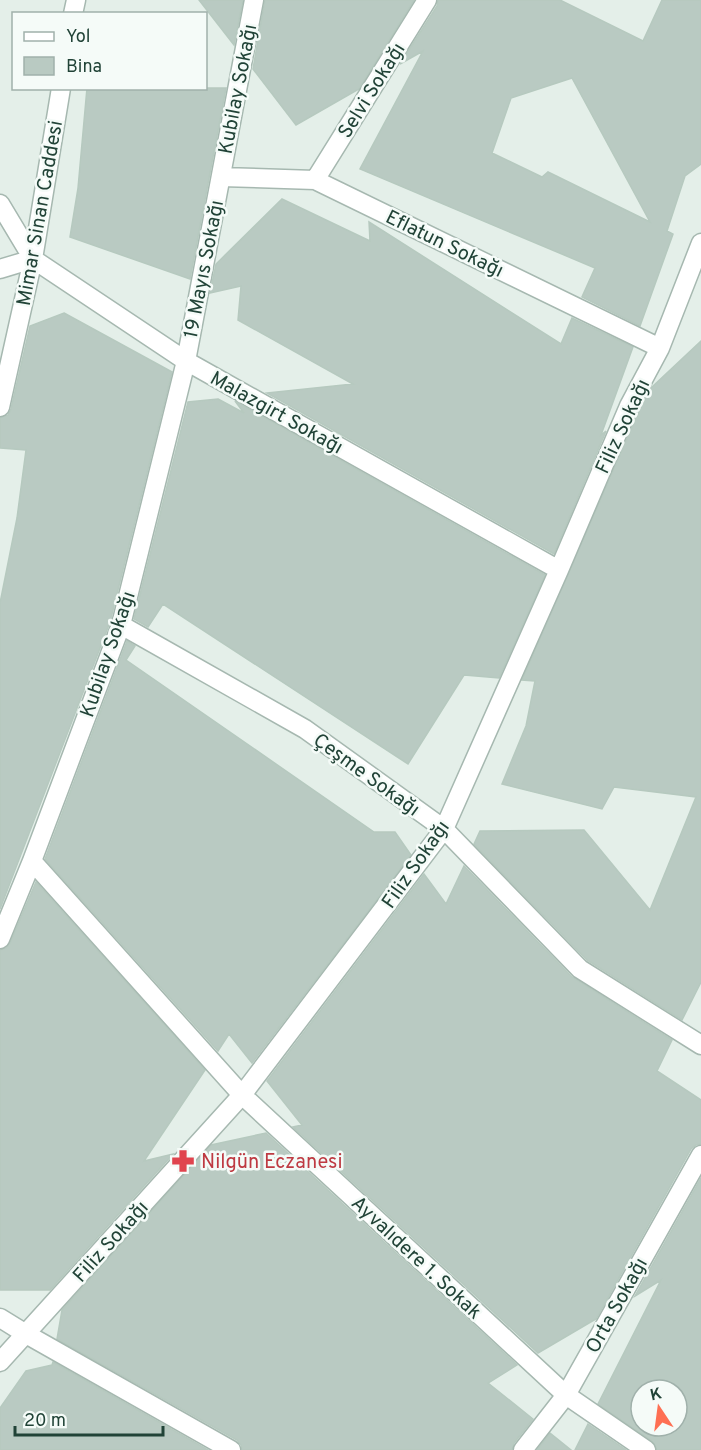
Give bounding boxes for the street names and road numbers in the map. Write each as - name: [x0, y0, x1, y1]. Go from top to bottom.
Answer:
- street label: Kubilay Sokağı: [214, 22, 264, 157]
- street label: Selvi Sokağı: [333, 38, 412, 144]
- street label: Mimar Sinan Caddesi: [12, 119, 70, 308]
- street label: 19 Mayıs Sokağı: [179, 198, 231, 341]
- street label: Eflatun Sokağı: [381, 205, 508, 285]
- street label: Malazgirt Sokağı: [205, 366, 347, 461]
- street label: Filiz Sokağı: [591, 375, 657, 478]
- street label: Kubilay Sokağı: [75, 588, 143, 721]
- street label: Çeşme Sokağı: [307, 728, 424, 823]
- street label: Filiz Sokağı: [377, 816, 456, 914]
- street label: Ayvalıdere 1. Sokak: [345, 1191, 487, 1326]
- street label: Filiz Sokağı: [68, 1196, 155, 1289]
- street label: Orta Sokağı: [581, 1254, 655, 1358]

